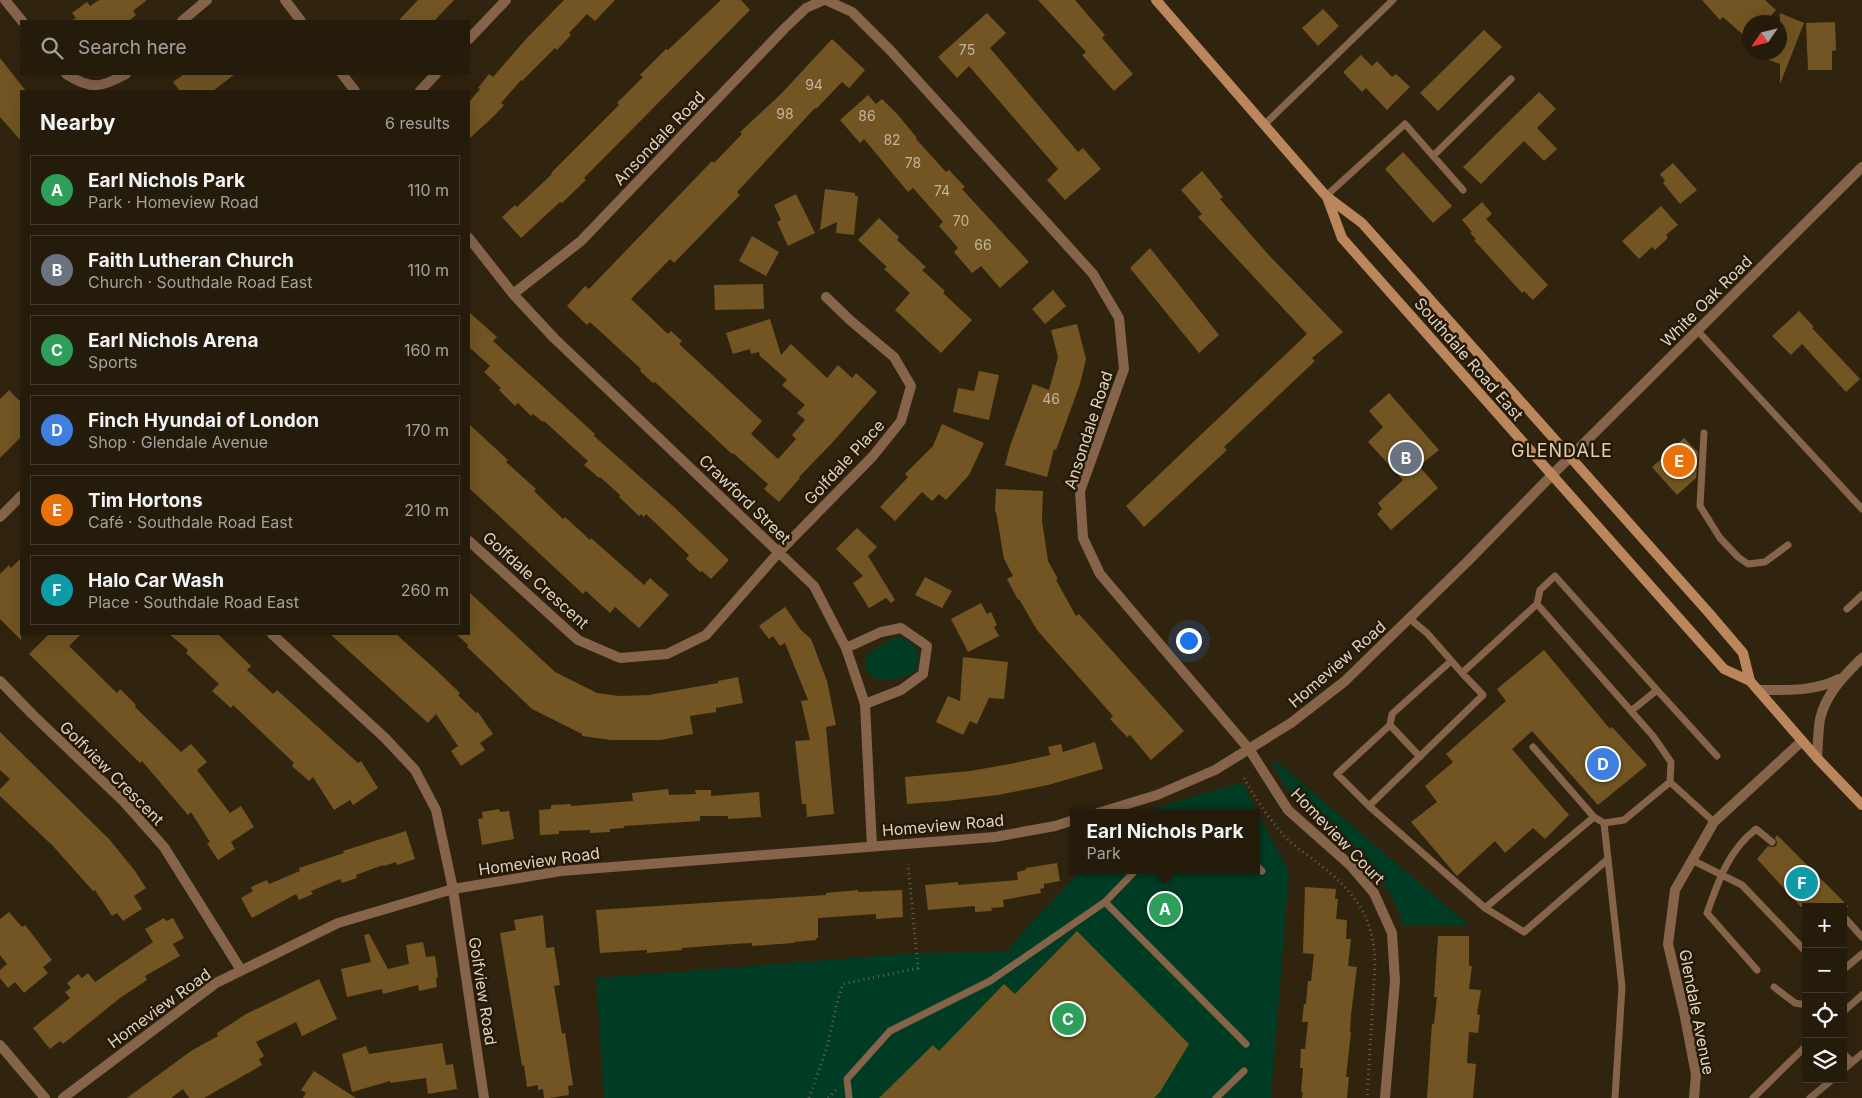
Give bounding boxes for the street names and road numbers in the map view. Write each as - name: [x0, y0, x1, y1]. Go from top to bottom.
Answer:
- street label: Ansondale Road: [609, 87, 709, 189]
- street label: White Oak Road: [1656, 251, 1756, 351]
- street label: Southdale Road East: [1410, 294, 1528, 424]
- street label: Ansondale Road: [1059, 368, 1117, 492]
- street label: Golfdale Place: [800, 415, 888, 509]
- street label: Crawford Street: [695, 450, 795, 548]
- street label: Golfdale Crescent: [479, 527, 593, 633]
- street label: Homeview Road: [1284, 616, 1390, 712]
- street label: Golfview Crescent: [56, 717, 168, 829]
- street label: Homeview Court: [1287, 784, 1389, 888]
- street label: Homeview Road: [881, 810, 1005, 840]
- street label: Homeview Road: [477, 843, 601, 879]
- street label: Golfview Road: [465, 935, 501, 1047]
- street label: Glendale Avenue: [1675, 948, 1719, 1076]
- street label: Homeview Road: [104, 964, 214, 1052]

